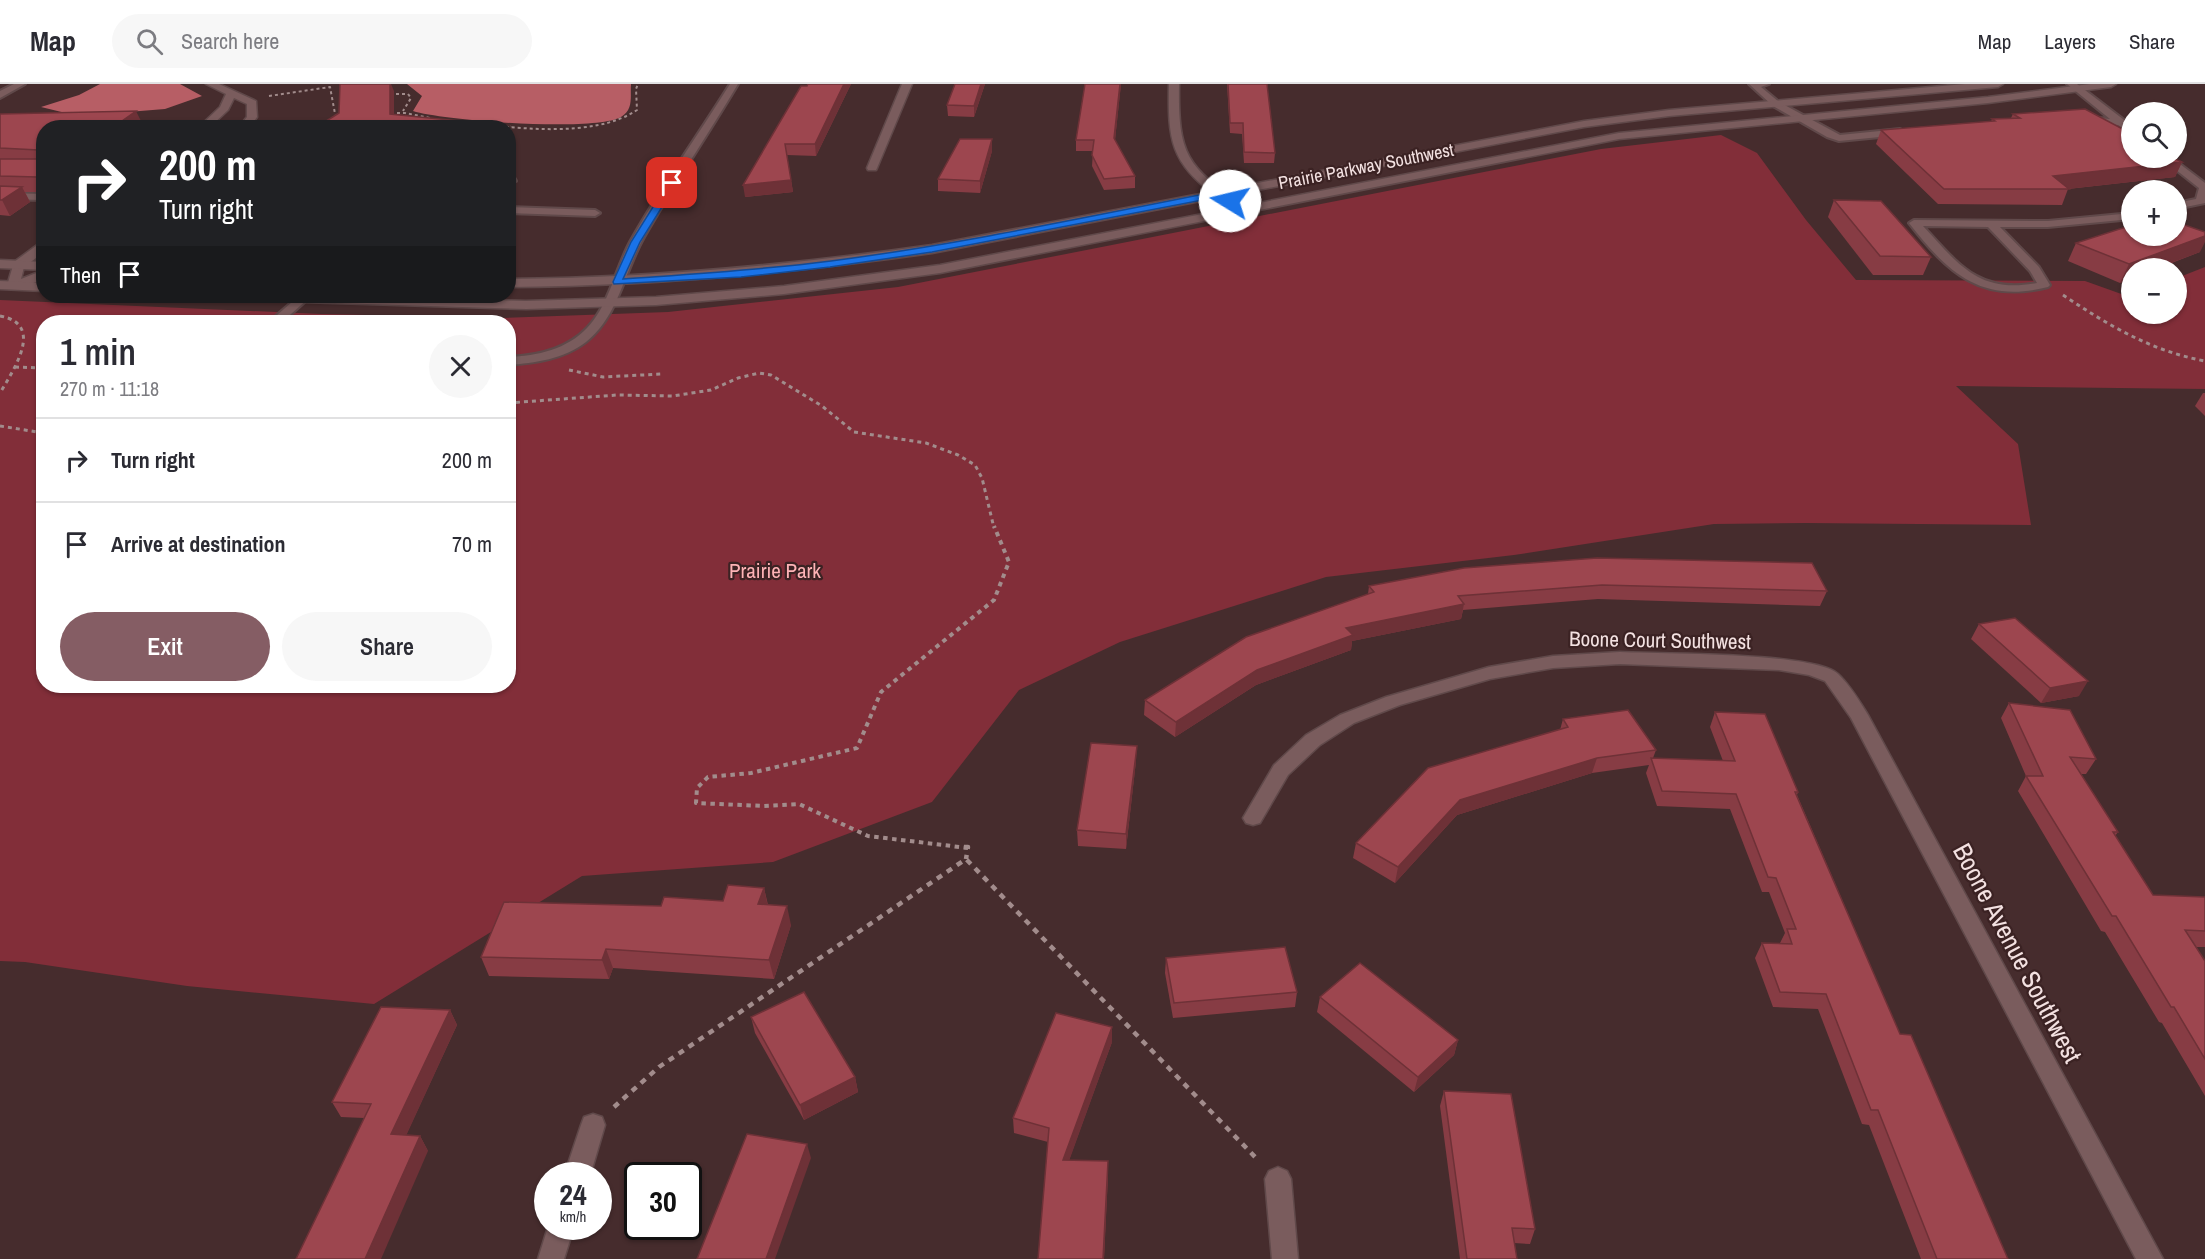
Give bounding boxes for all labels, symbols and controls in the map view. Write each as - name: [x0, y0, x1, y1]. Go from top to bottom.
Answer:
- search box: [112, 14, 532, 68]
- text: Map: [30, 22, 76, 60]
- icon: search: [133, 25, 166, 58]
- text: Search here: [181, 26, 279, 56]
- text: Map: [1978, 27, 2011, 56]
- text: Layers: [2044, 27, 2096, 56]
- text: Share: [2129, 27, 2175, 56]
- map controls: [2121, 102, 2187, 324]
- button: search: [2121, 102, 2187, 168]
- text: 200 m: [159, 137, 257, 193]
- street label: Prairie Parkway Southwest: [1276, 137, 1456, 195]
- icon: right: [60, 144, 138, 222]
- pin: [646, 157, 697, 208]
- icon: arrive: [655, 166, 688, 199]
- position arrow: [1198, 169, 1262, 233]
- button: +: [2121, 180, 2187, 246]
- text: Turn right: [159, 191, 253, 227]
- icon: arrive: [113, 258, 146, 291]
- button: −: [2121, 258, 2187, 324]
- text: Then: [60, 260, 101, 290]
- text: 1 min: [60, 328, 136, 376]
- button: close: [429, 335, 492, 398]
- text: 270 m · 11:18: [60, 375, 159, 402]
- icon: right: [60, 444, 93, 477]
- text: Turn right: [111, 445, 195, 475]
- text: 200 m: [442, 445, 492, 475]
- icon: arrive: [60, 528, 93, 561]
- text: Arrive at destination: [111, 529, 285, 559]
- text: 70 m: [452, 529, 492, 559]
- park label: Prairie Park: [729, 556, 821, 585]
- button: Exit: [60, 612, 270, 681]
- button: Share: [282, 612, 492, 681]
- street label: Boone Court Southwest: [1569, 624, 1751, 656]
- street label: Boone Avenue Southwest: [1945, 837, 2091, 1069]
- speed limit sign: 30: [624, 1162, 702, 1240]
- text: 24: [559, 1174, 587, 1214]
- text: km/h: [560, 1206, 586, 1227]

